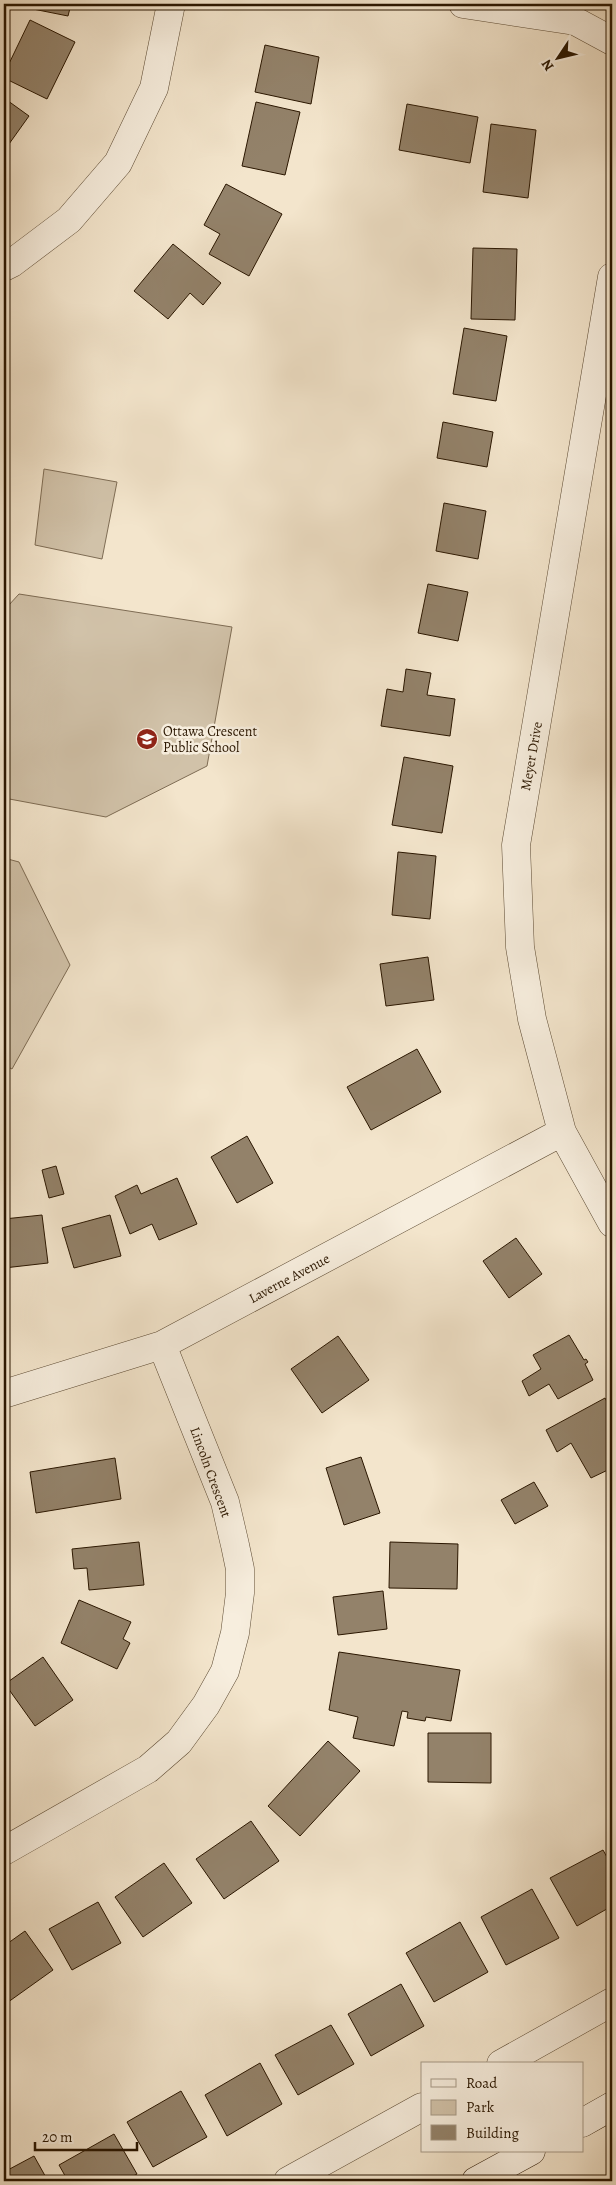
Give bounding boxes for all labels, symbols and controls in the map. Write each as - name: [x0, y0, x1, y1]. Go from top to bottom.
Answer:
- north arrow: [534, 32, 584, 82]
- text: N: [537, 56, 558, 75]
- street label: Meyer Drive: [516, 720, 547, 792]
- place label: Ottawa Crescent Public School: [163, 722, 257, 757]
- school or university icon: Ottawa Crescent Public School: [135, 727, 159, 751]
- street label: Laverne Avenue: [245, 1249, 333, 1308]
- street label: Lincoln Crescent: [185, 1424, 236, 1520]
- legend: [421, 2062, 584, 2152]
- text: Road: [466, 2073, 498, 2093]
- text: Park: [466, 2097, 495, 2117]
- scale bar: [35, 2120, 138, 2152]
- text: Building: [466, 2123, 519, 2143]
- text: 20 m: [42, 2127, 73, 2147]

